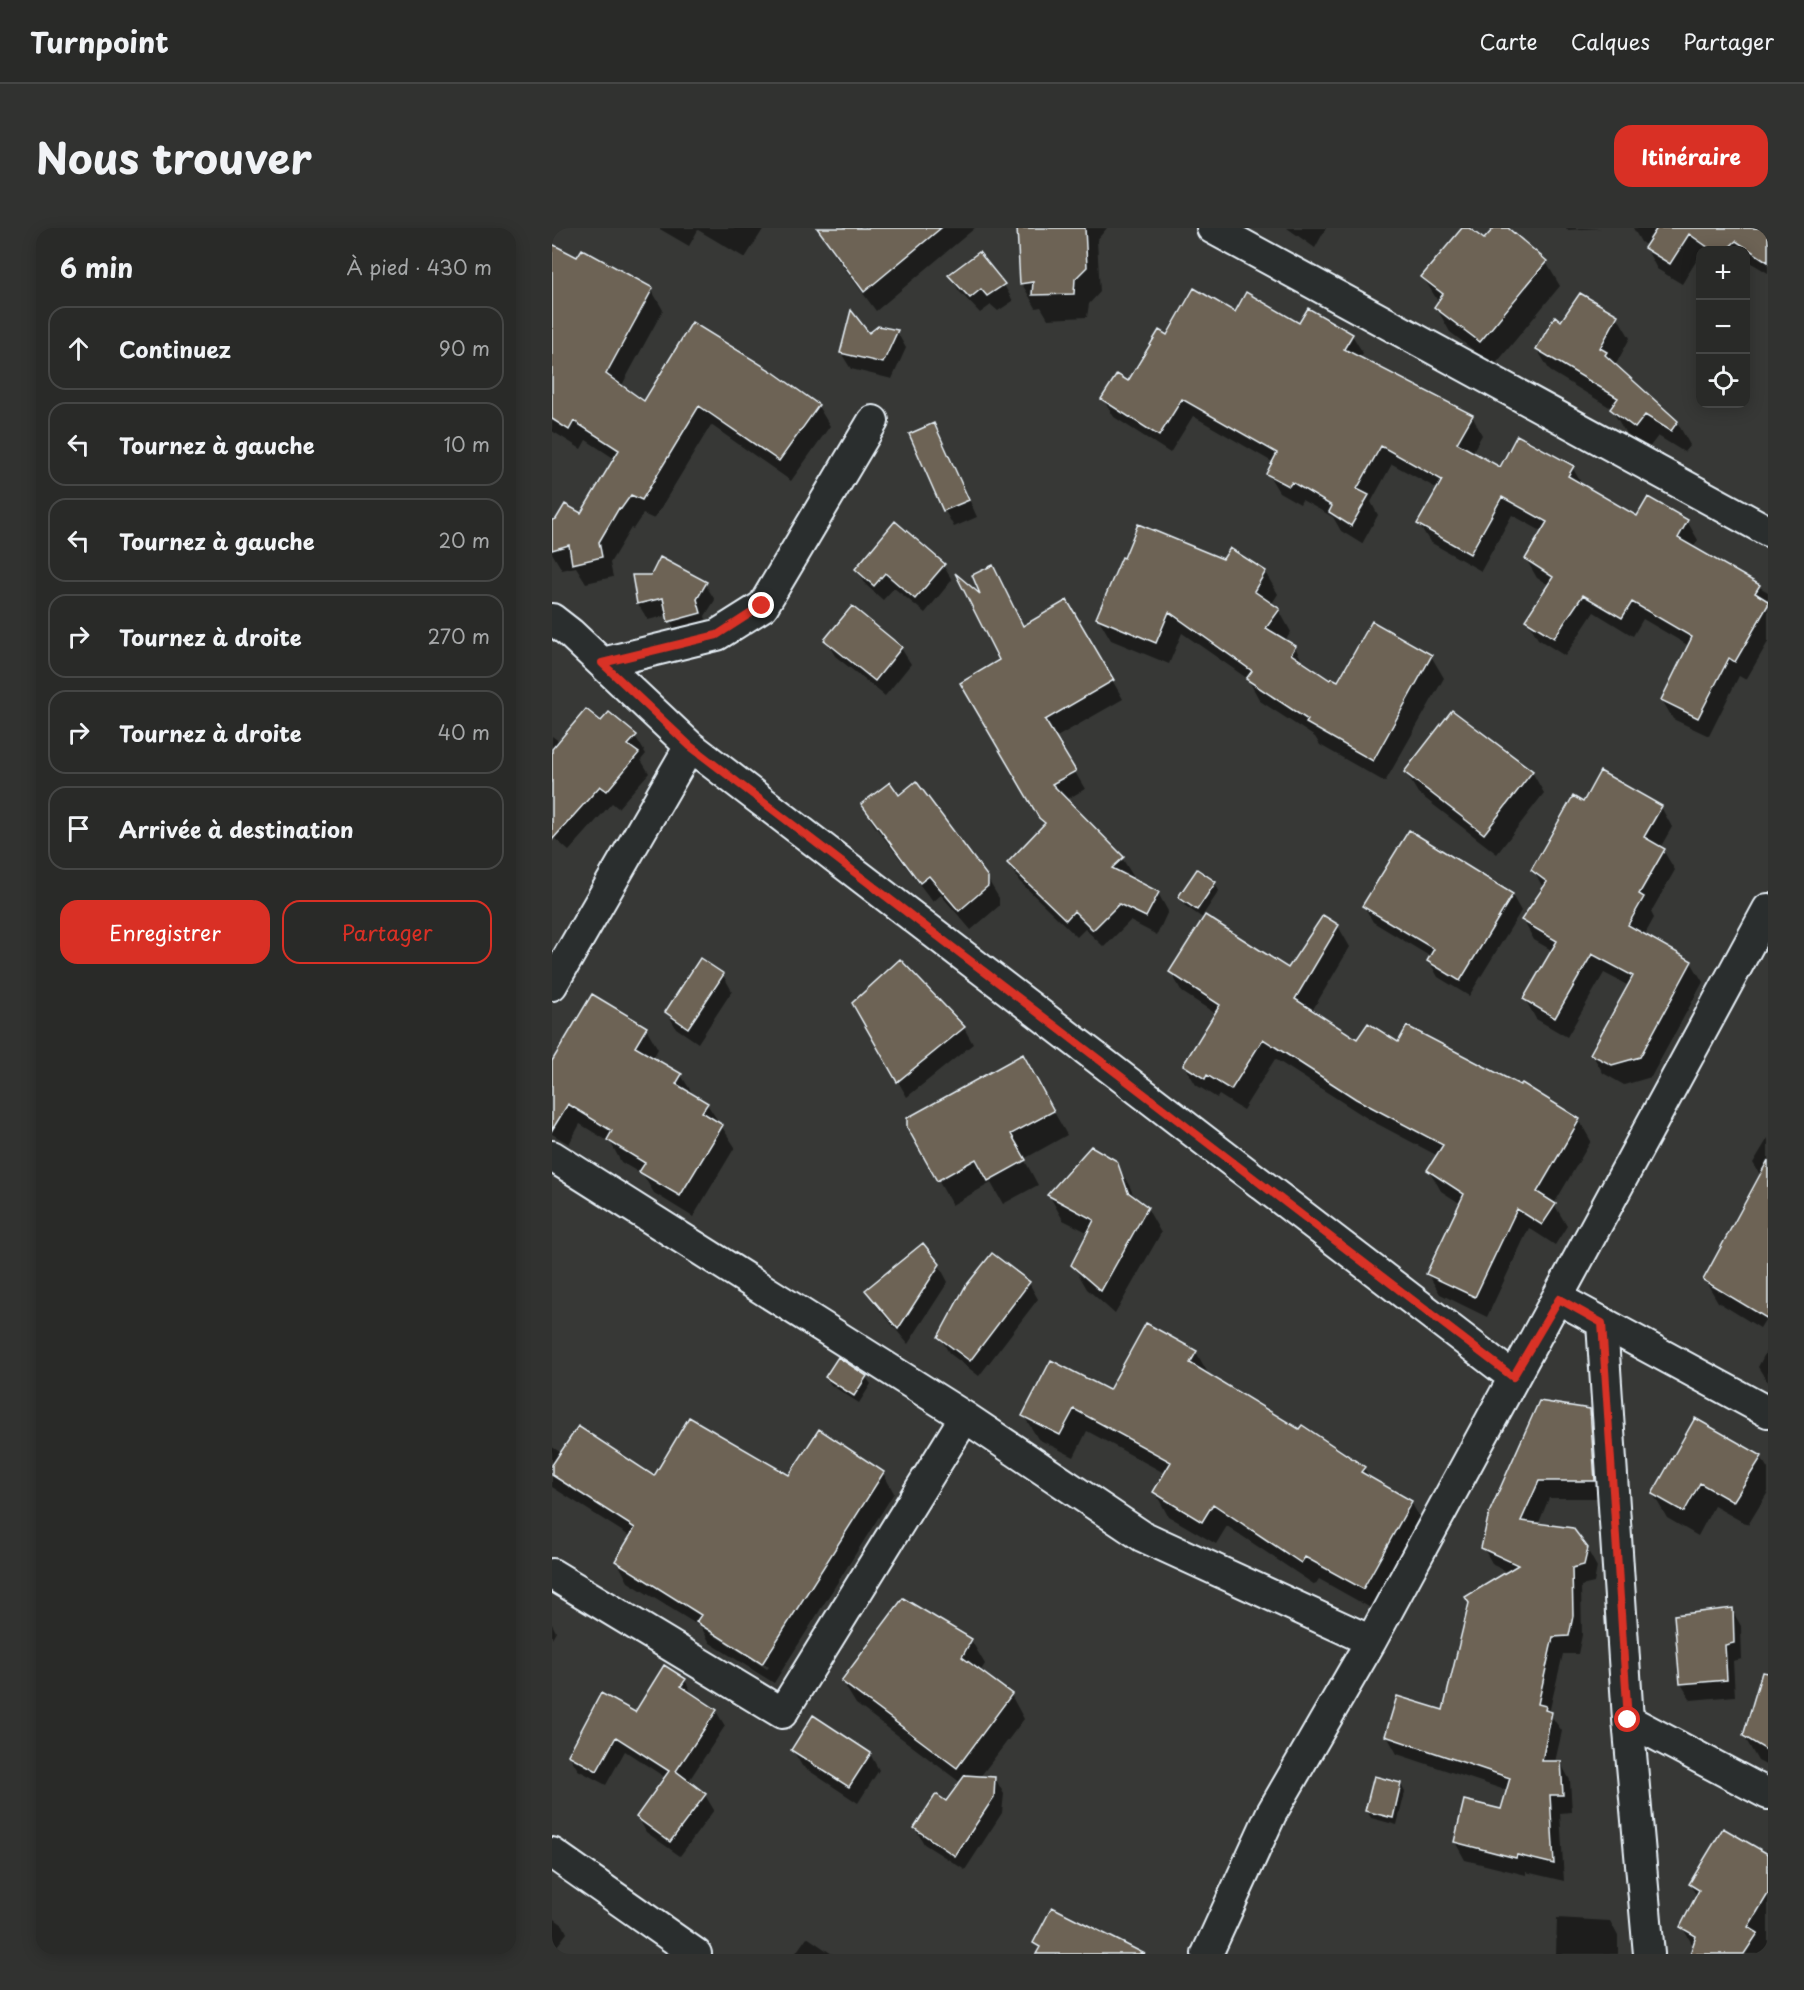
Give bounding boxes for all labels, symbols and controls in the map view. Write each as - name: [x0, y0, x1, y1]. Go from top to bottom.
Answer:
- text: Turnpoint: [30, 20, 169, 63]
- text: Carte: [1480, 25, 1538, 57]
- text: Calques: [1571, 25, 1650, 57]
- text: Partager: [1683, 25, 1774, 57]
- text: Nous trouver: [36, 125, 312, 188]
- button: Itinéraire: [1614, 125, 1768, 187]
- map controls: [1696, 246, 1750, 408]
- button: +: [1696, 246, 1750, 300]
- text: 6 min: [60, 248, 133, 287]
- text: À pied · 430 m: [347, 252, 492, 282]
- button: −: [1696, 300, 1750, 354]
- icon: ahead: [62, 332, 95, 365]
- text: Continuez: [119, 332, 231, 365]
- text: 90 m: [439, 333, 490, 363]
- button: locate: [1696, 354, 1750, 408]
- icon: left: [62, 428, 95, 461]
- text: Tournez à gauche: [119, 428, 315, 461]
- text: 10 m: [443, 429, 490, 459]
- icon: left: [62, 524, 95, 557]
- text: Tournez à gauche: [119, 524, 315, 557]
- text: 20 m: [438, 525, 490, 555]
- route end: [748, 592, 774, 618]
- icon: right: [62, 620, 95, 653]
- text: Tournez à droite: [119, 620, 302, 653]
- text: 270 m: [427, 621, 490, 651]
- icon: right: [62, 716, 95, 749]
- text: Tournez à droite: [119, 716, 302, 749]
- text: 40 m: [438, 717, 490, 747]
- icon: arrive: [62, 812, 95, 845]
- text: Arrivée à destination: [119, 812, 353, 845]
- button: Enregistrer: [60, 900, 270, 964]
- button: Partager: [282, 900, 492, 964]
- route start: [1614, 1706, 1640, 1732]

